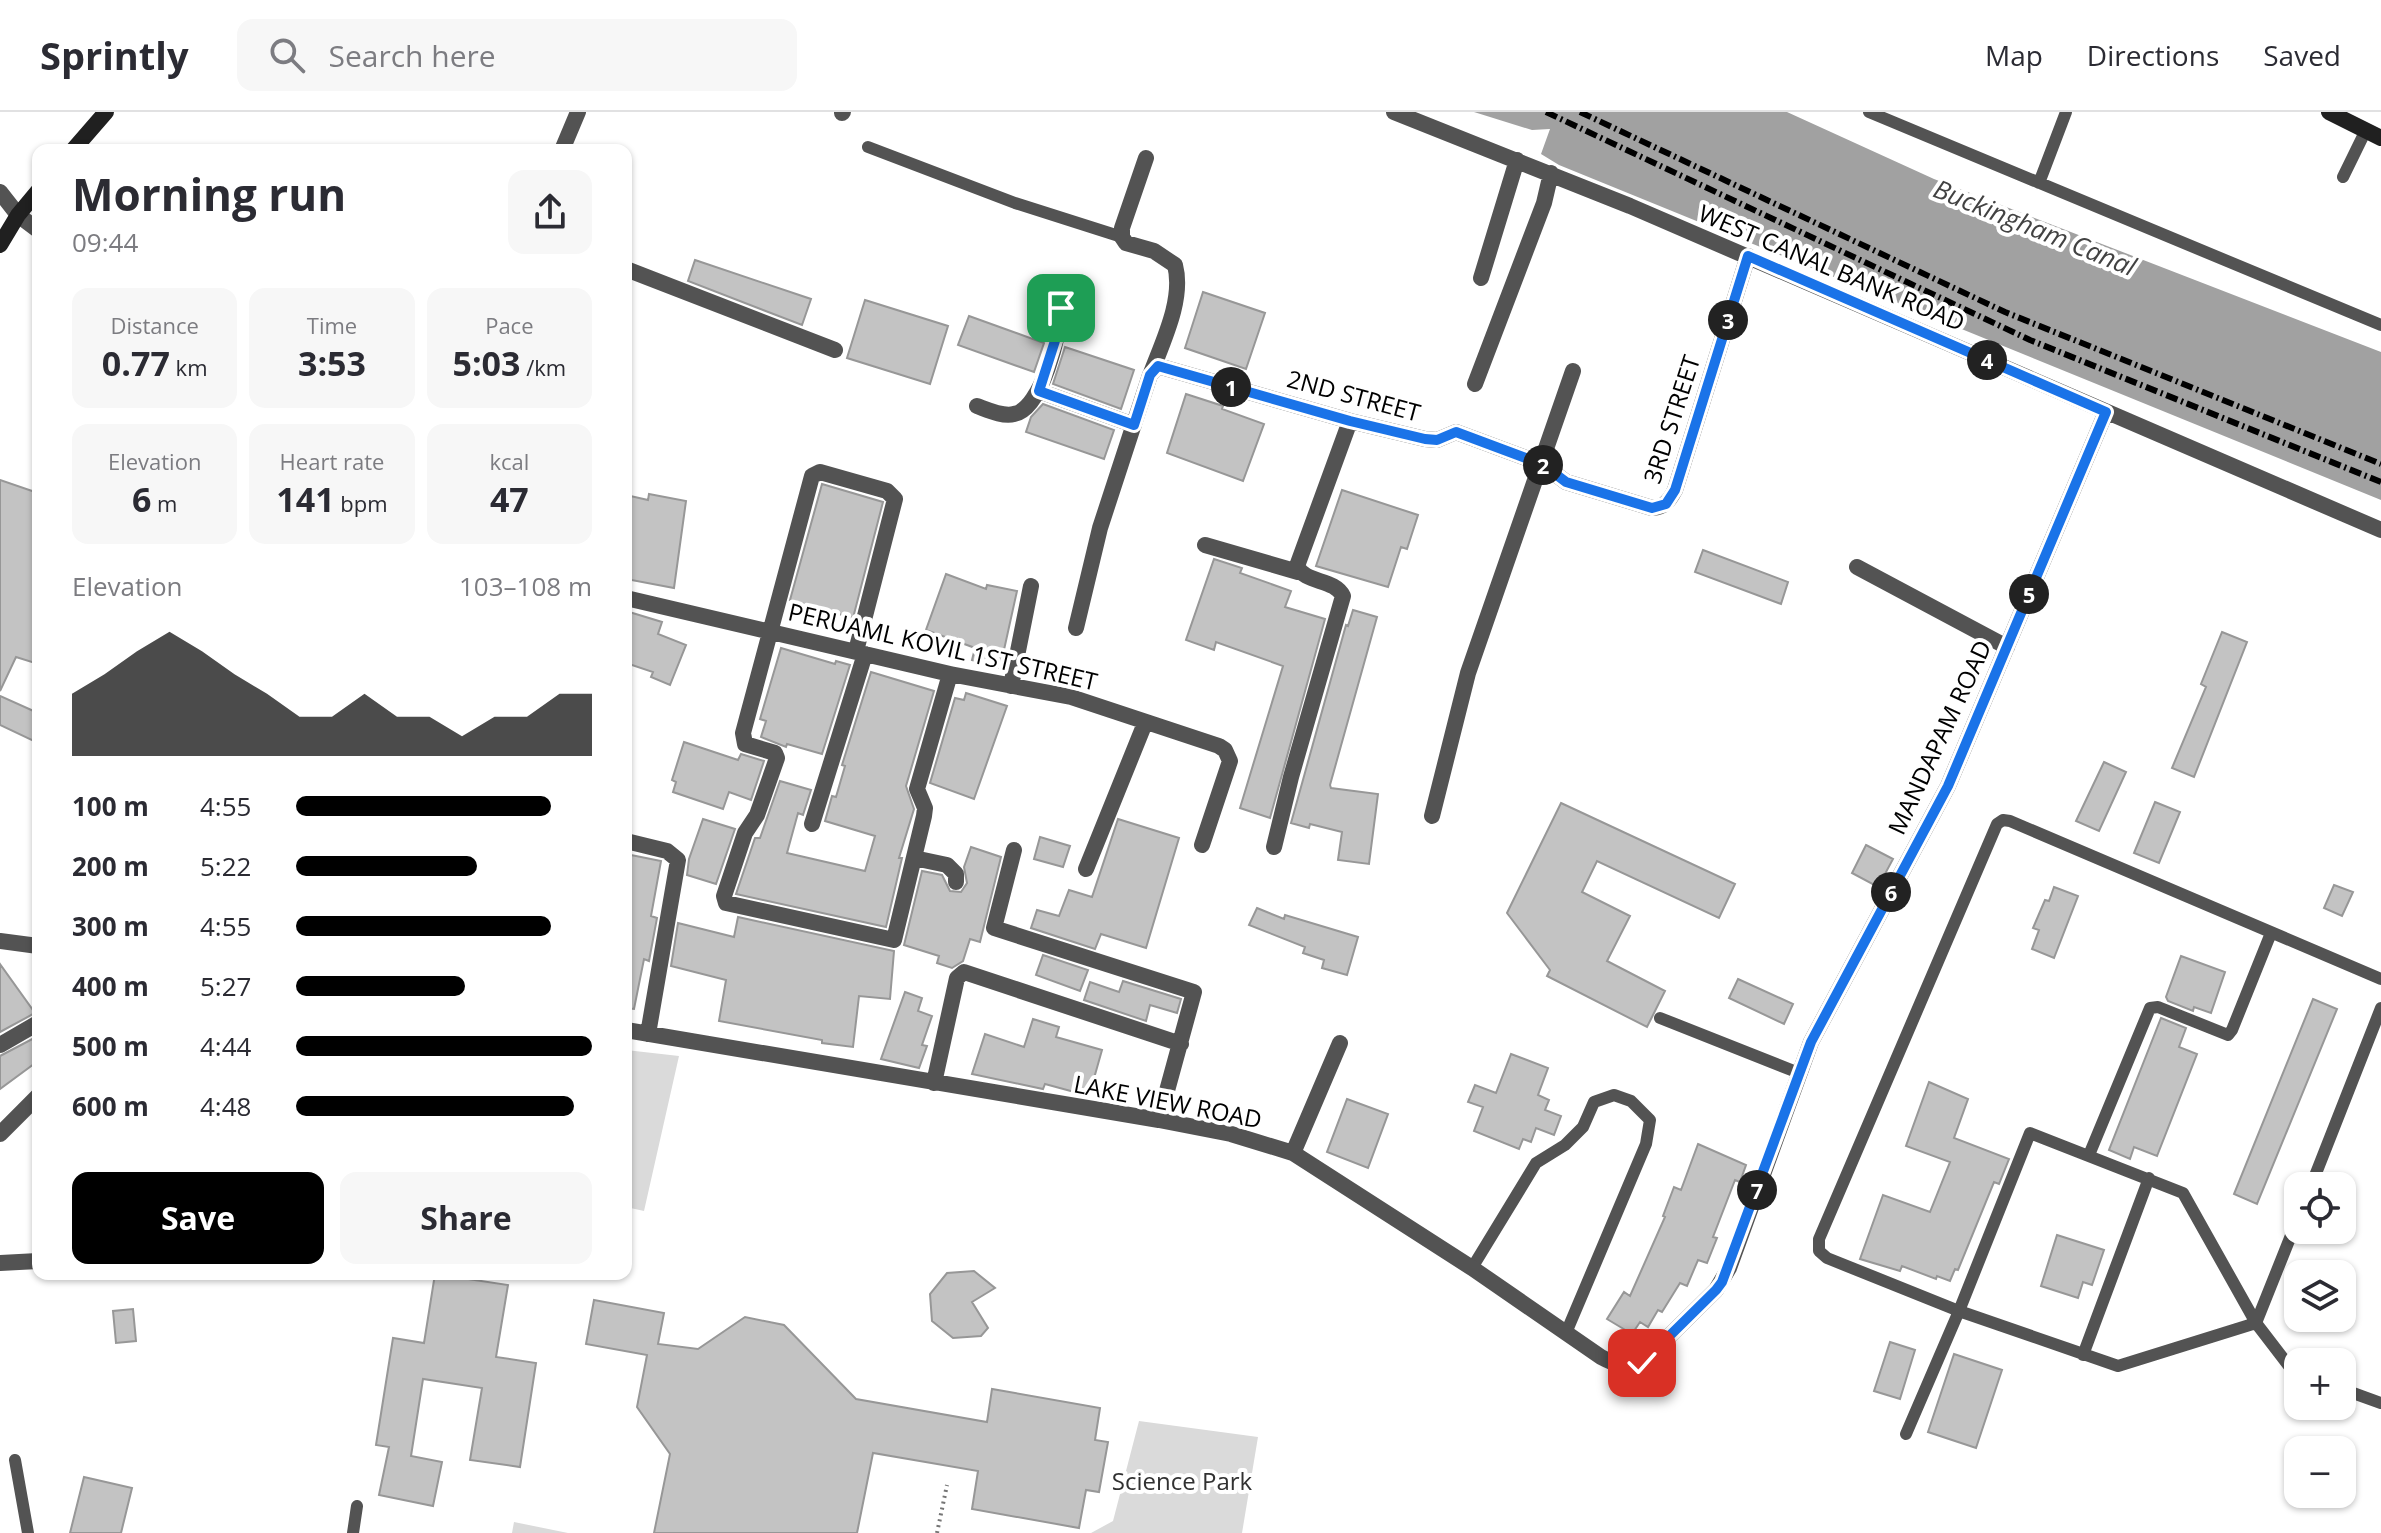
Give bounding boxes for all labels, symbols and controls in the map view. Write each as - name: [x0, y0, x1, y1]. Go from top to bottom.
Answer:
- search box: [237, 19, 797, 91]
- text: Sprintly: [40, 29, 189, 81]
- icon: search: [265, 33, 309, 77]
- text: Search here: [329, 35, 496, 76]
- text: Map: [1985, 36, 2043, 74]
- text: Directions: [2087, 36, 2219, 74]
- text: Saved: [2263, 36, 2341, 74]
- text: Morning run: [72, 164, 346, 224]
- button: share: [508, 170, 592, 254]
- water label: Buckingham Canal: [1928, 170, 2143, 285]
- street label: WEST CANAL BANK ROAD: [1694, 196, 1970, 338]
- text: 09:44: [72, 224, 138, 260]
- pin: [1027, 274, 1095, 342]
- icon: arrive: [1039, 286, 1083, 330]
- pin: 3: [1708, 300, 1748, 340]
- text: 3: [1722, 305, 1734, 335]
- text: Distance: [110, 310, 199, 340]
- text: Time: [307, 310, 357, 340]
- text: Pace: [485, 310, 534, 340]
- text: 0.77: [102, 340, 170, 386]
- text: 3:53: [298, 340, 366, 386]
- text: 5:03: [452, 340, 520, 386]
- pin: 4: [1967, 340, 2007, 380]
- text: 4: [1981, 345, 1993, 375]
- street label: 3RD STREET: [1635, 351, 1707, 487]
- text: km: [170, 352, 208, 382]
- text: /km: [520, 352, 566, 382]
- street label: 2ND STREET: [1284, 361, 1424, 429]
- pin: 1: [1211, 367, 1251, 407]
- text: 1: [1225, 372, 1237, 402]
- pin: 2: [1523, 445, 1563, 485]
- text: Elevation: [108, 446, 201, 476]
- text: Heart rate: [280, 446, 384, 476]
- text: kcal: [489, 446, 529, 476]
- text: 2: [1537, 450, 1549, 480]
- text: 6: [132, 476, 151, 522]
- text: 141: [276, 476, 335, 522]
- text: 47: [490, 476, 529, 522]
- text: m: [151, 488, 177, 518]
- text: bpm: [335, 488, 388, 518]
- text: Elevation: [72, 568, 182, 604]
- text: 103–108 m: [459, 568, 592, 604]
- pin: 5: [2009, 574, 2049, 614]
- text: 5: [2023, 579, 2035, 609]
- street label: PERUAML KOVIL 1ST STREET: [785, 594, 1101, 698]
- street label: MANDAPAM ROAD: [1879, 634, 1999, 840]
- text: 100 m: [72, 788, 149, 824]
- text: 4:55: [200, 788, 251, 824]
- text: 200 m: [72, 848, 149, 884]
- text: 5:22: [200, 848, 251, 884]
- pin: 6: [1871, 872, 1911, 912]
- text: 6: [1885, 877, 1897, 907]
- text: 300 m: [72, 908, 149, 944]
- text: 4:55: [200, 908, 251, 944]
- text: 400 m: [72, 968, 149, 1004]
- text: 5:27: [200, 968, 251, 1004]
- text: 500 m: [72, 1028, 149, 1064]
- text: 4:44: [200, 1028, 251, 1064]
- street label: LAKE VIEW ROAD: [1071, 1067, 1265, 1135]
- text: 600 m: [72, 1088, 149, 1124]
- text: 4:48: [200, 1088, 251, 1124]
- pin: 7: [1737, 1170, 1777, 1210]
- button: Save: [72, 1172, 324, 1264]
- button: Share: [340, 1172, 592, 1264]
- map controls: [2284, 1172, 2356, 1508]
- button: locate: [2284, 1172, 2356, 1244]
- text: 7: [1751, 1175, 1763, 1205]
- button: layers: [2284, 1260, 2356, 1332]
- pin: [1608, 1329, 1676, 1397]
- icon: check: [1620, 1341, 1664, 1385]
- button: +: [2284, 1348, 2356, 1420]
- button: −: [2284, 1436, 2356, 1508]
- park label: Science Park: [1112, 1464, 1253, 1497]

